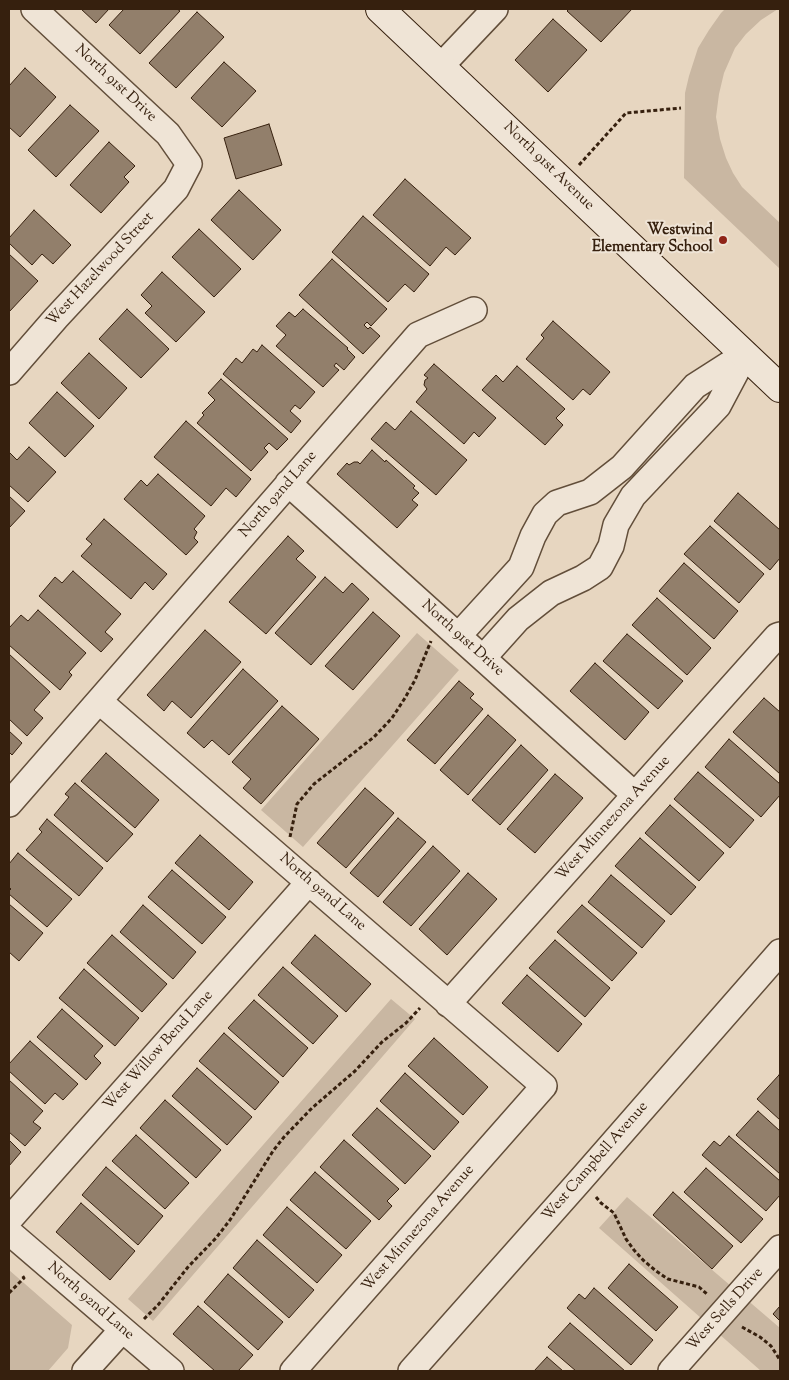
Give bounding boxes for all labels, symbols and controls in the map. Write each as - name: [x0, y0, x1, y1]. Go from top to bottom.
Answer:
- street label: North 91st Drive: [70, 41, 160, 127]
- street label: North 91st Avenue: [499, 119, 597, 215]
- street label: West Hazelwood Street: [43, 209, 159, 331]
- place label: Westwind Elementary School: [592, 222, 713, 257]
- marker: Westwind Elementary School: [717, 234, 729, 246]
- street label: North 92nd Lane: [236, 448, 322, 542]
- street label: North 91st Drive: [417, 597, 507, 681]
- street label: West Minnezona Avenue: [553, 753, 675, 885]
- street label: North 92nd Lane: [275, 850, 369, 936]
- street label: West Willow Bend Lane: [100, 987, 218, 1115]
- street label: West Campbell Avenue: [539, 1099, 653, 1225]
- street label: West Minnezona Avenue: [359, 1162, 479, 1296]
- street label: North 92nd Lane: [43, 1259, 137, 1345]
- street label: West Sells Drive: [684, 1265, 768, 1355]

